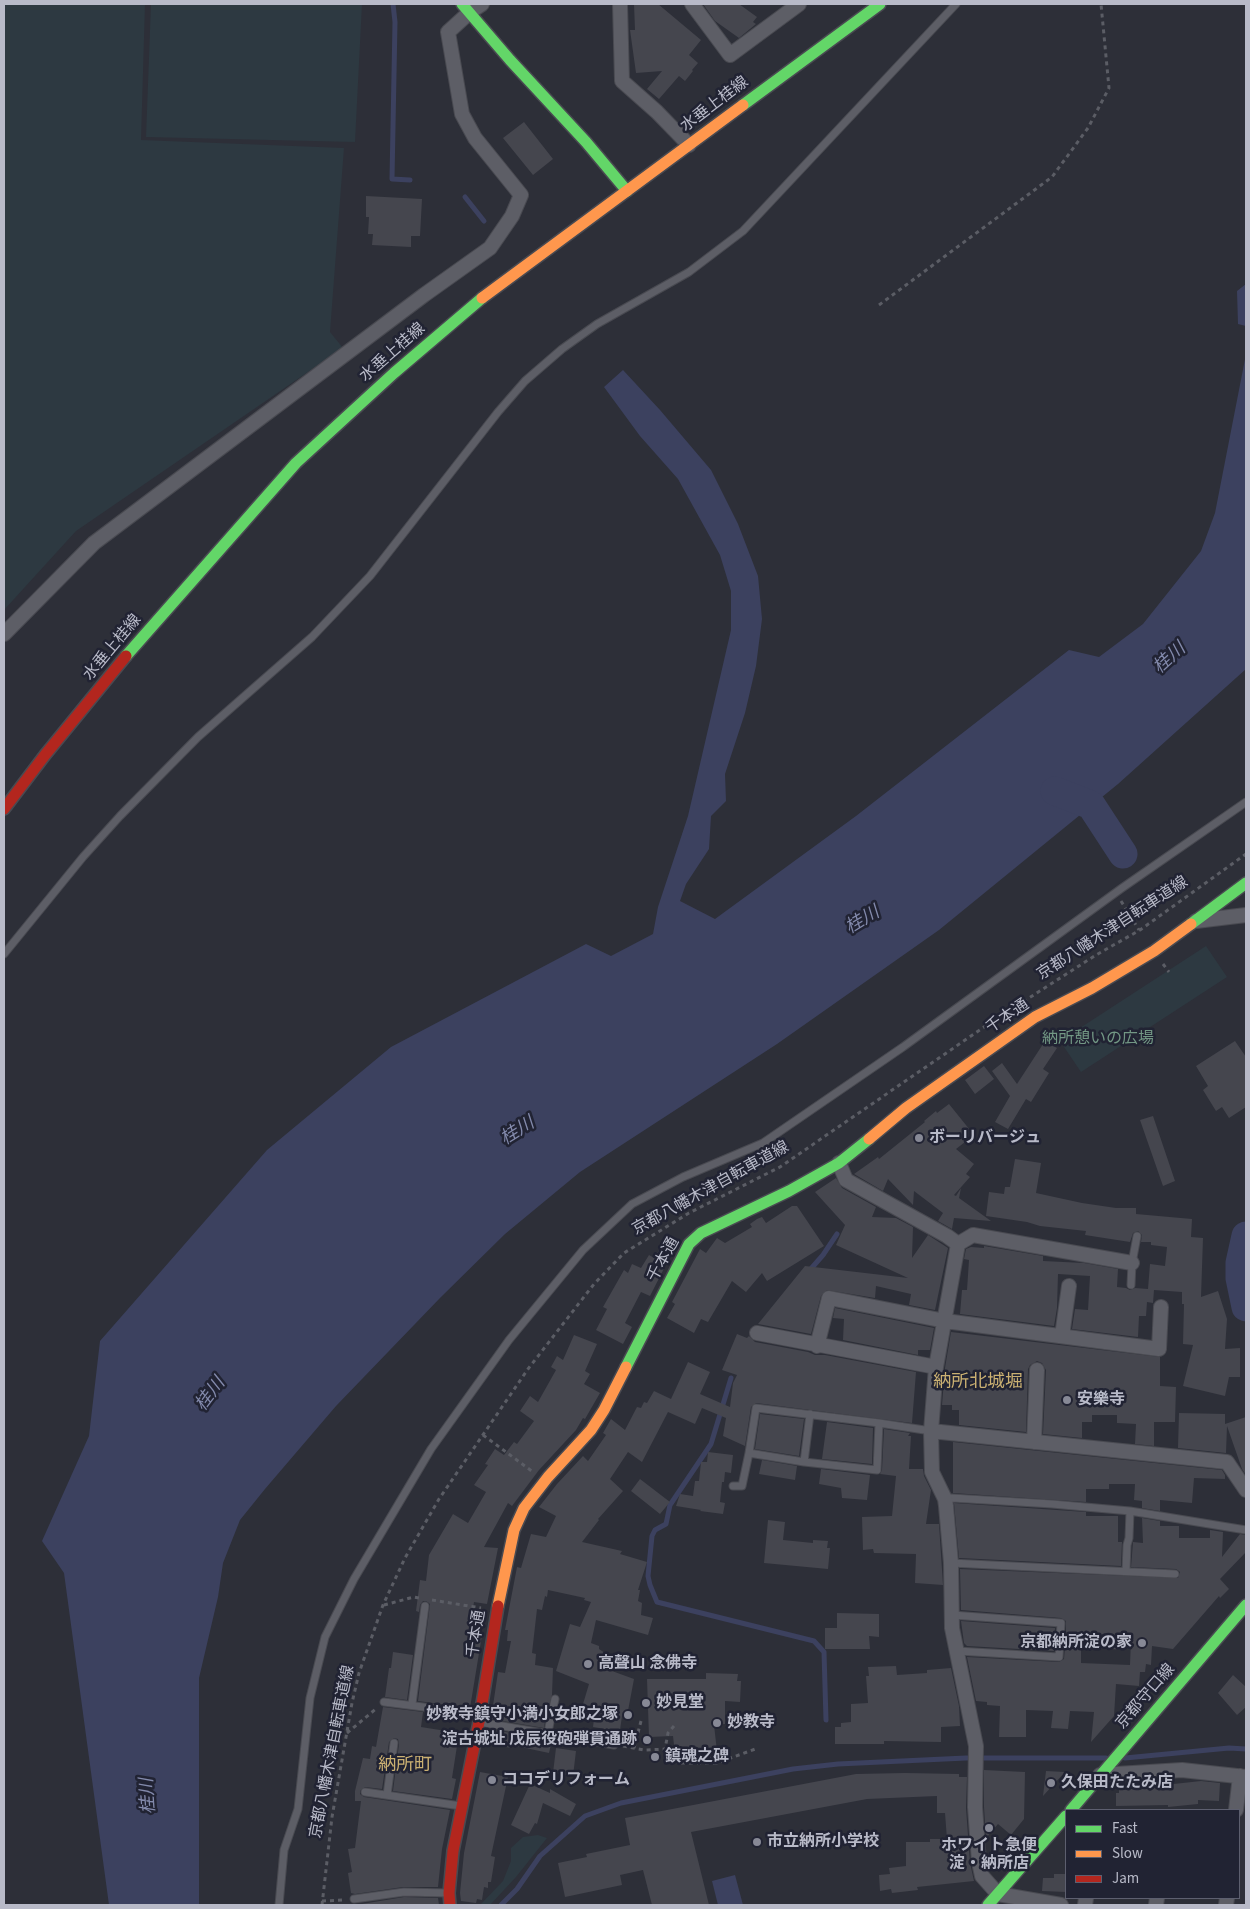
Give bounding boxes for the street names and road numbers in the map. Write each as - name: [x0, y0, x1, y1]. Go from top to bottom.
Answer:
- street label: 水垂上桂線: [677, 73, 753, 137]
- street label: 水垂上桂線: [357, 320, 429, 386]
- street label: 水垂上桂線: [80, 611, 146, 685]
- street label: 京都八幡木津自転車道線: [1034, 873, 1192, 985]
- street label: 千本通: [983, 996, 1033, 1038]
- street label: 京都八幡木津自転車道線: [629, 1138, 793, 1240]
- street label: 千本通: [644, 1234, 684, 1286]
- street label: 千本通: [464, 1609, 490, 1659]
- street label: 京都守口線: [1113, 1661, 1179, 1733]
- street label: 京都八幡木津自転車道線: [307, 1664, 359, 1840]

